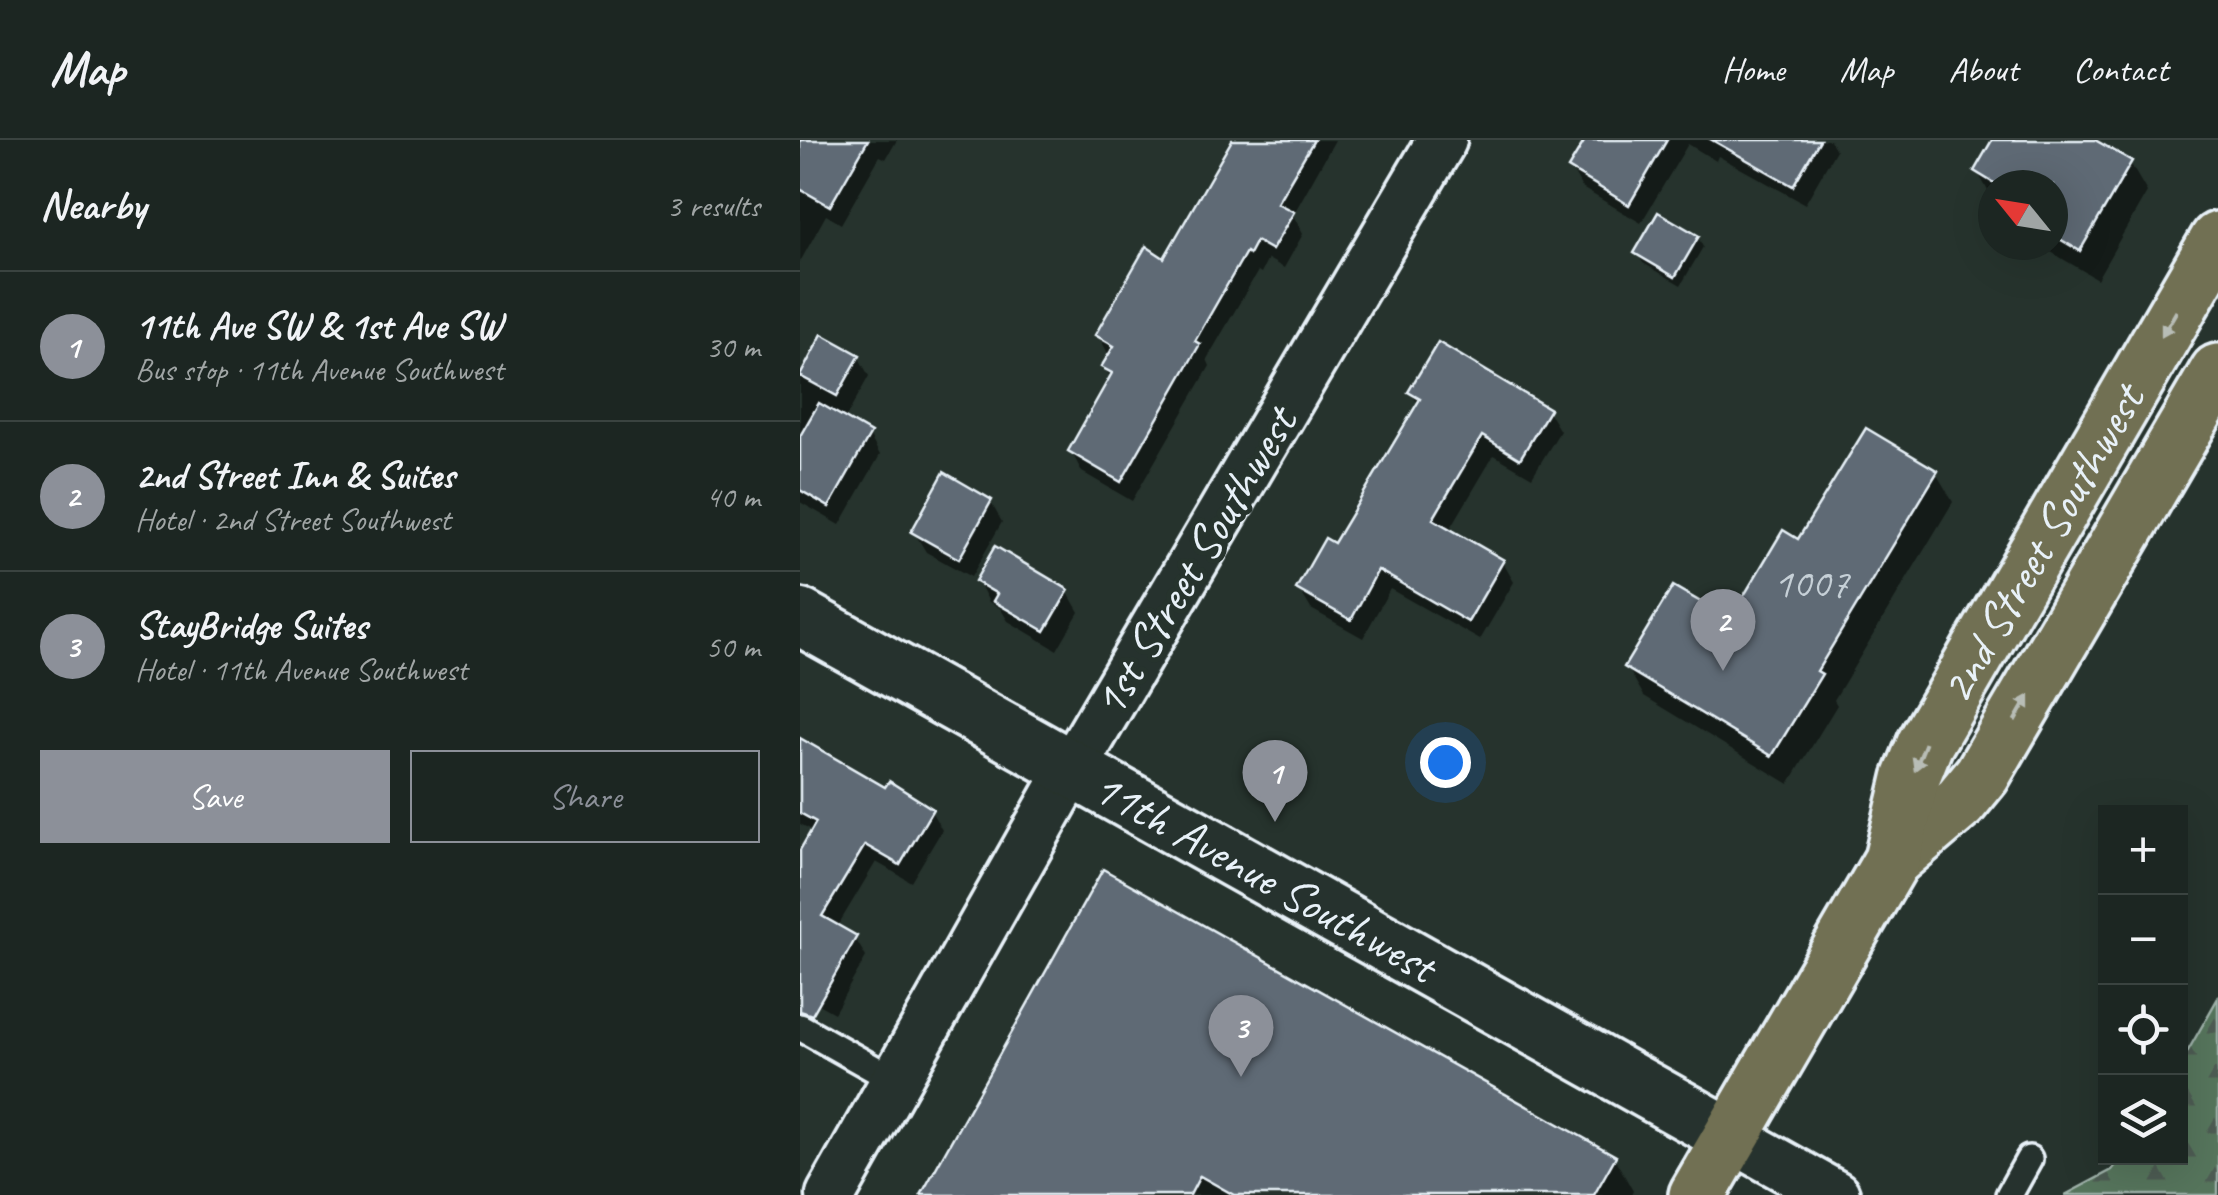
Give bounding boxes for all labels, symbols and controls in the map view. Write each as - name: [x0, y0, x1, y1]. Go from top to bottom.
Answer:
- text: Map: [50, 39, 125, 99]
- text: Home: [1722, 47, 1785, 92]
- text: Map: [1840, 47, 1893, 92]
- text: About: [1948, 47, 2018, 92]
- text: Contact: [2073, 47, 2168, 92]
- north arrow: [1978, 170, 2068, 260]
- text: Nearby: [40, 179, 146, 232]
- text: 3 results: [666, 185, 760, 226]
- text: 11th Ave SW & 1st Ave SW: [135, 302, 502, 349]
- one-way arrow: [2161, 310, 2178, 338]
- text: 1: [65, 326, 80, 367]
- text: 30 m: [706, 326, 760, 367]
- text: Bus stop · 11th Avenue Southwest: [135, 349, 504, 390]
- street label: 2nd Street Southwest: [1925, 371, 2159, 714]
- street label: 1st Street Southwest: [1078, 393, 1312, 727]
- text: 2nd Street Inn & Suites: [135, 452, 455, 499]
- text: 2: [65, 476, 80, 517]
- text: 40 m: [706, 476, 760, 517]
- text: Hotel · 2nd Street Southwest: [135, 499, 451, 540]
- house number: 1007: [1773, 557, 1851, 610]
- pin: 2: [1690, 588, 1756, 671]
- text: StayBridge Suites: [135, 602, 367, 649]
- text: 3: [65, 626, 80, 667]
- text: 50 m: [706, 626, 760, 667]
- text: Hotel · 11th Avenue Southwest: [135, 649, 467, 690]
- one-way arrow: [2012, 694, 2030, 722]
- your location: [1420, 737, 1471, 788]
- pin: 1: [1242, 740, 1308, 822]
- one-way arrow: [1911, 743, 1927, 773]
- button: Save: [40, 750, 390, 843]
- button: Share: [410, 750, 760, 843]
- street label: 11th Avenue Southwest: [1085, 758, 1447, 994]
- map controls: [2098, 805, 2188, 1165]
- button: +: [2098, 805, 2188, 895]
- button: −: [2098, 895, 2188, 985]
- button: locate: [2098, 985, 2188, 1075]
- pin: 3: [1208, 994, 1274, 1077]
- button: layers: [2098, 1075, 2188, 1165]

